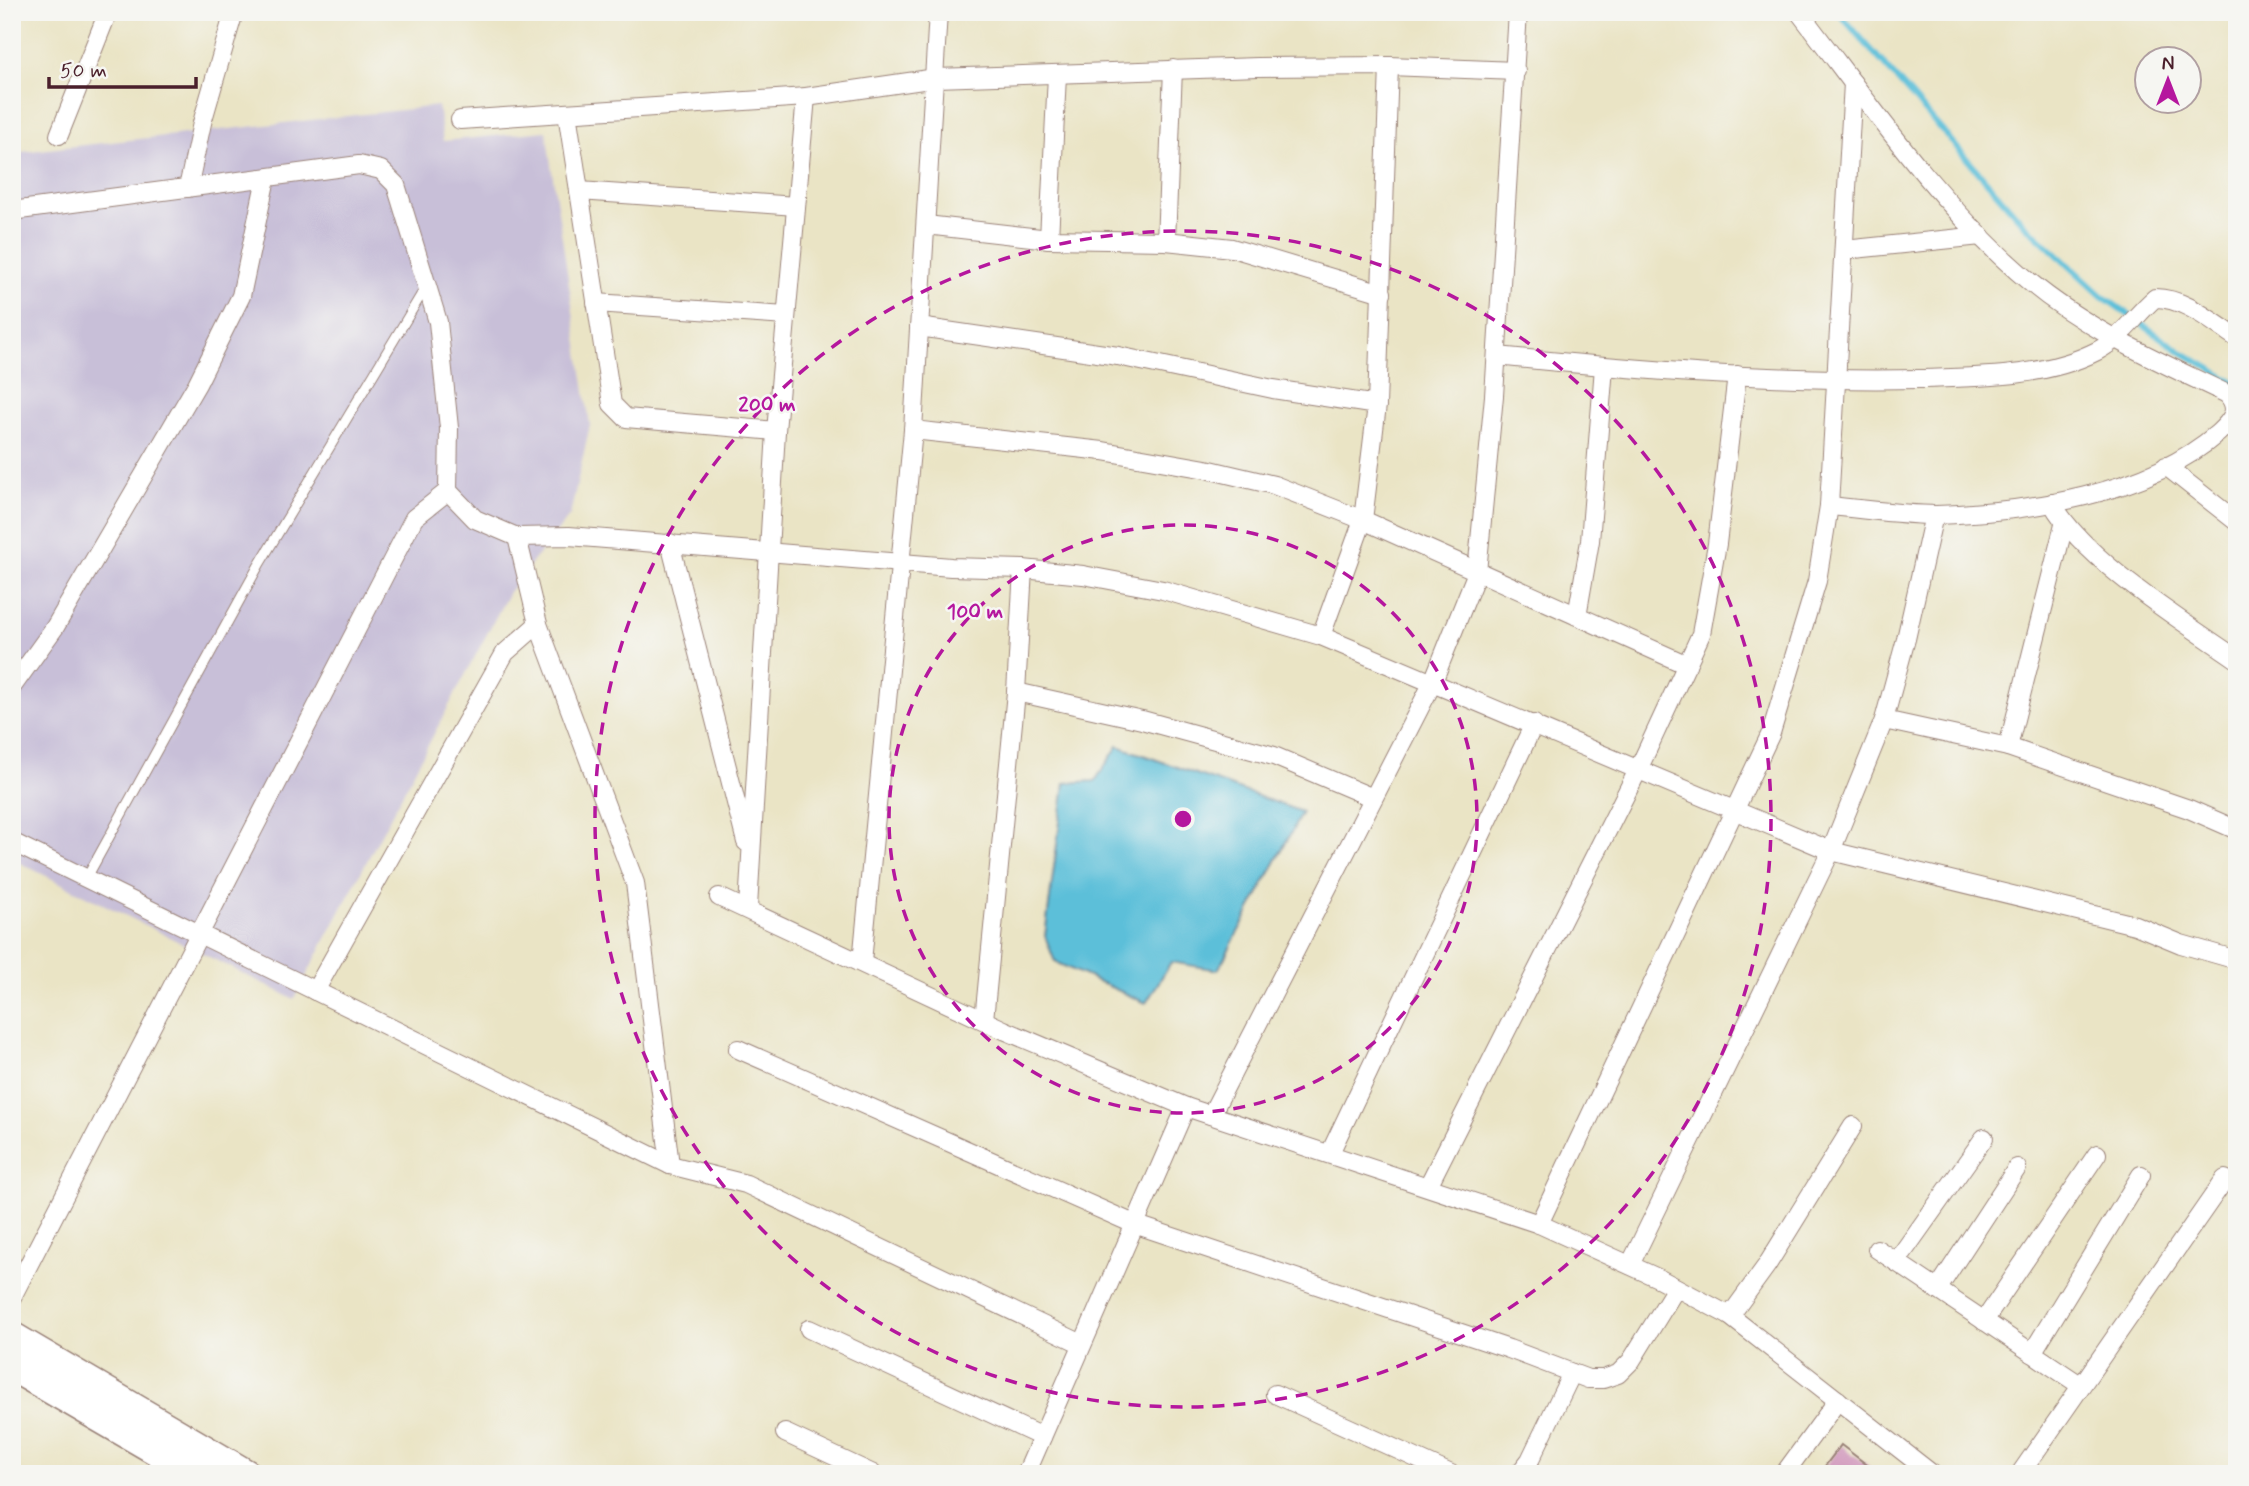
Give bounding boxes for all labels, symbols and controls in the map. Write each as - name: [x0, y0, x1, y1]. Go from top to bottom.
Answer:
- scale bar: [49, 46, 196, 90]
- north arrow: [2134, 46, 2204, 116]
- text: N: [2162, 52, 2174, 77]
- text: 50 m: [60, 57, 107, 85]
- text: 200 m: [738, 391, 796, 419]
- text: 100 m: [947, 598, 1003, 626]
- centre of rings: [1171, 807, 1195, 831]

